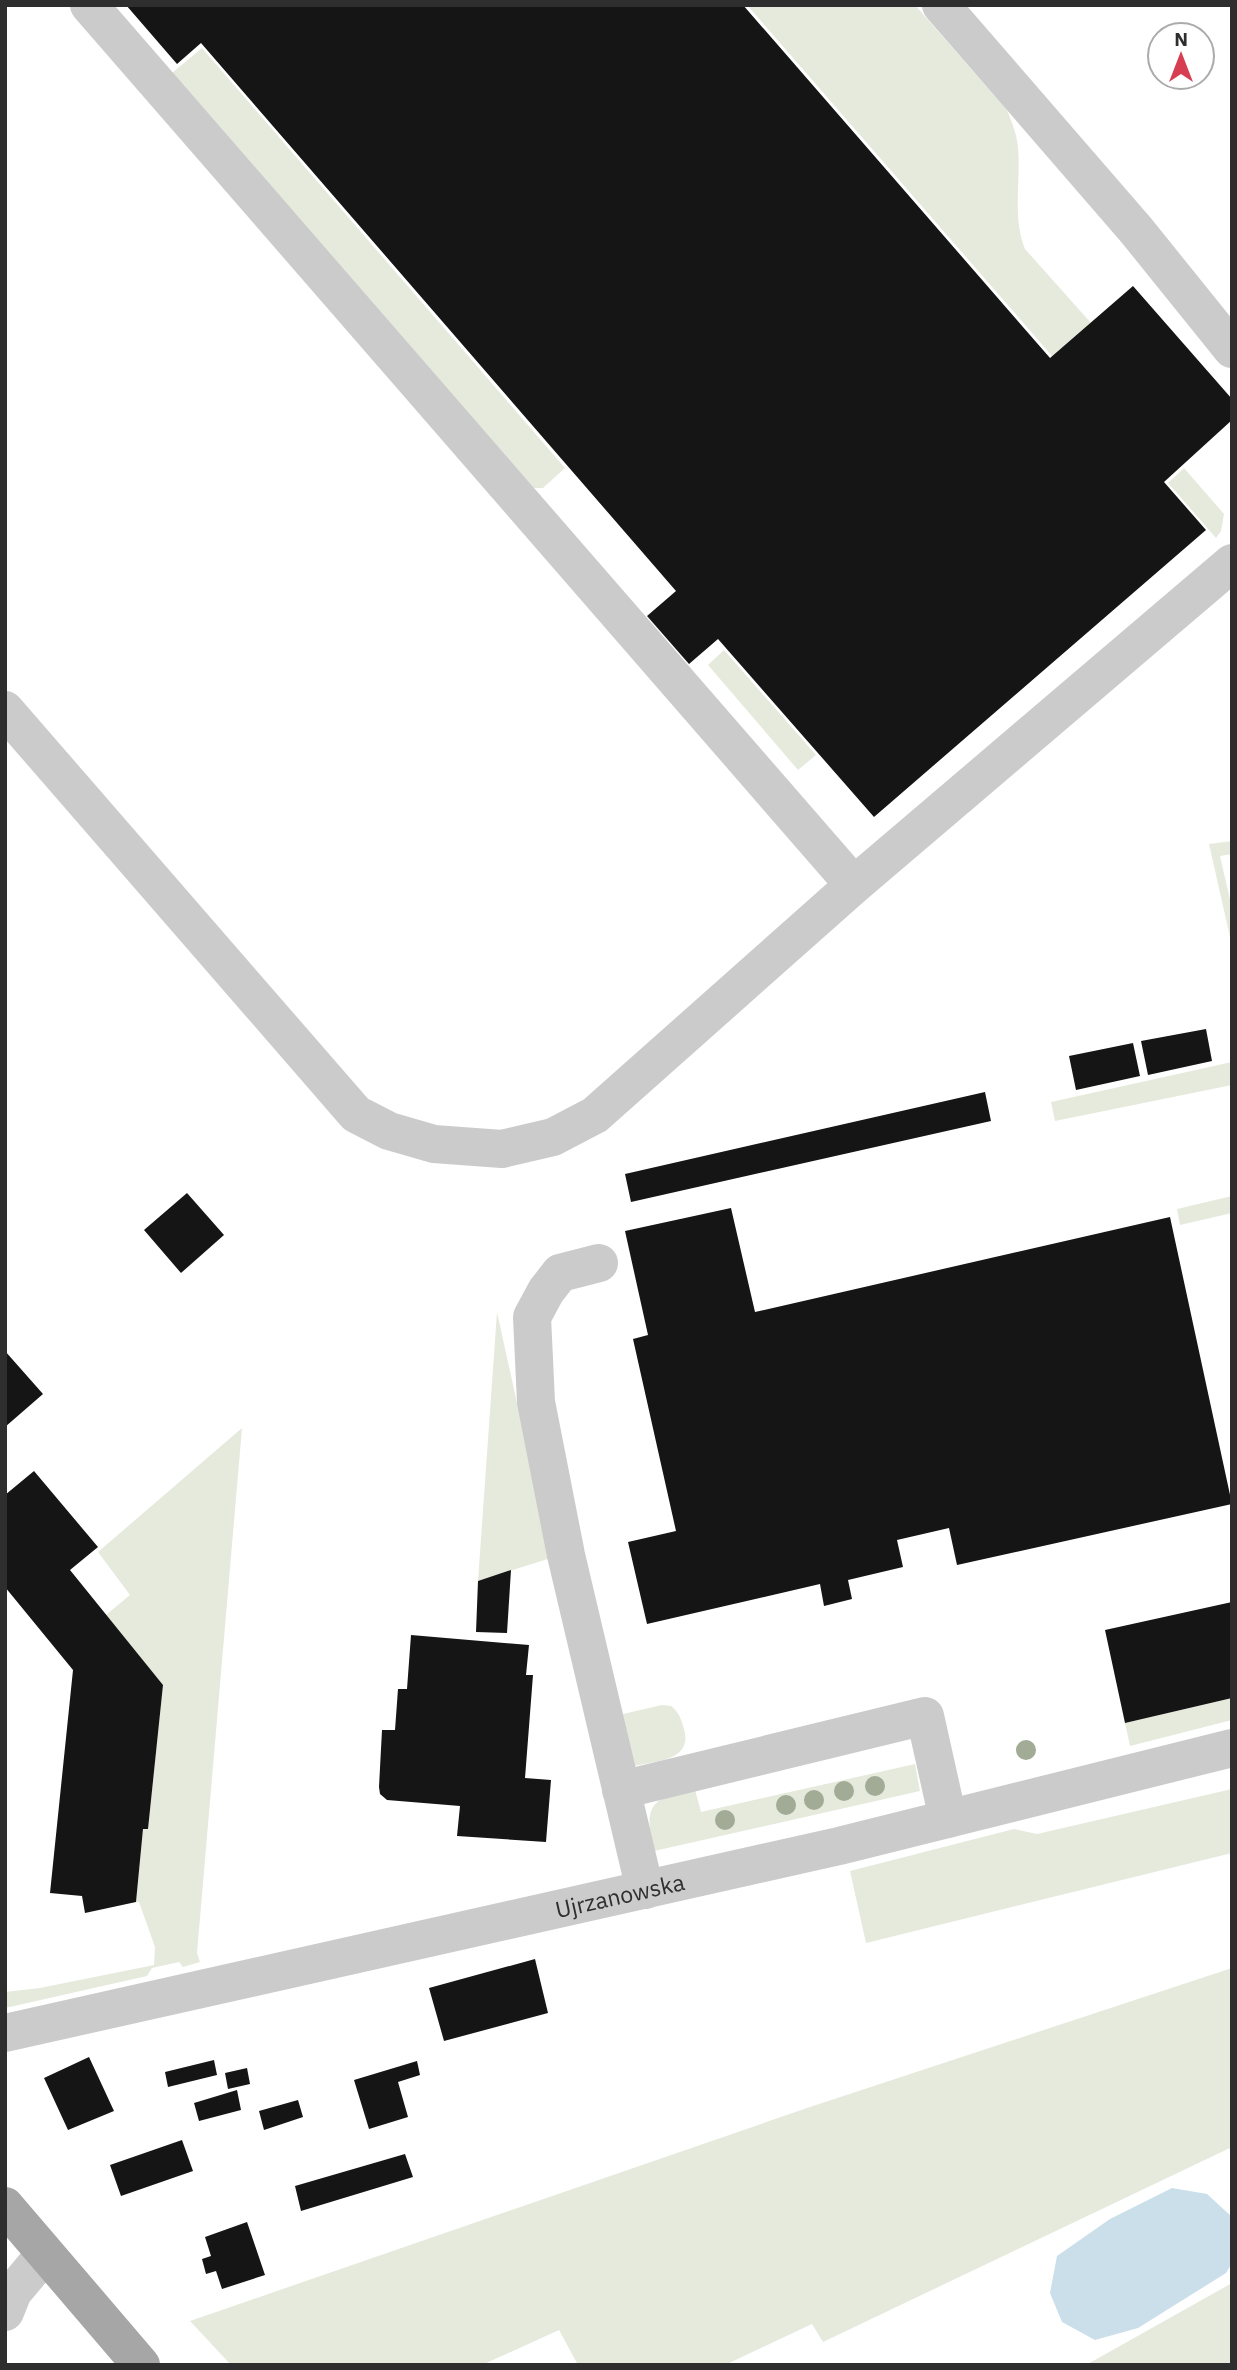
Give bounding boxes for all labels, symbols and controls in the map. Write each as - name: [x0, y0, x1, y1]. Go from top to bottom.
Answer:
- north arrow: [1146, 21, 1216, 91]
- text: N: [1174, 27, 1188, 51]
- street label: Ujrzanowska: [552, 1866, 687, 1924]

